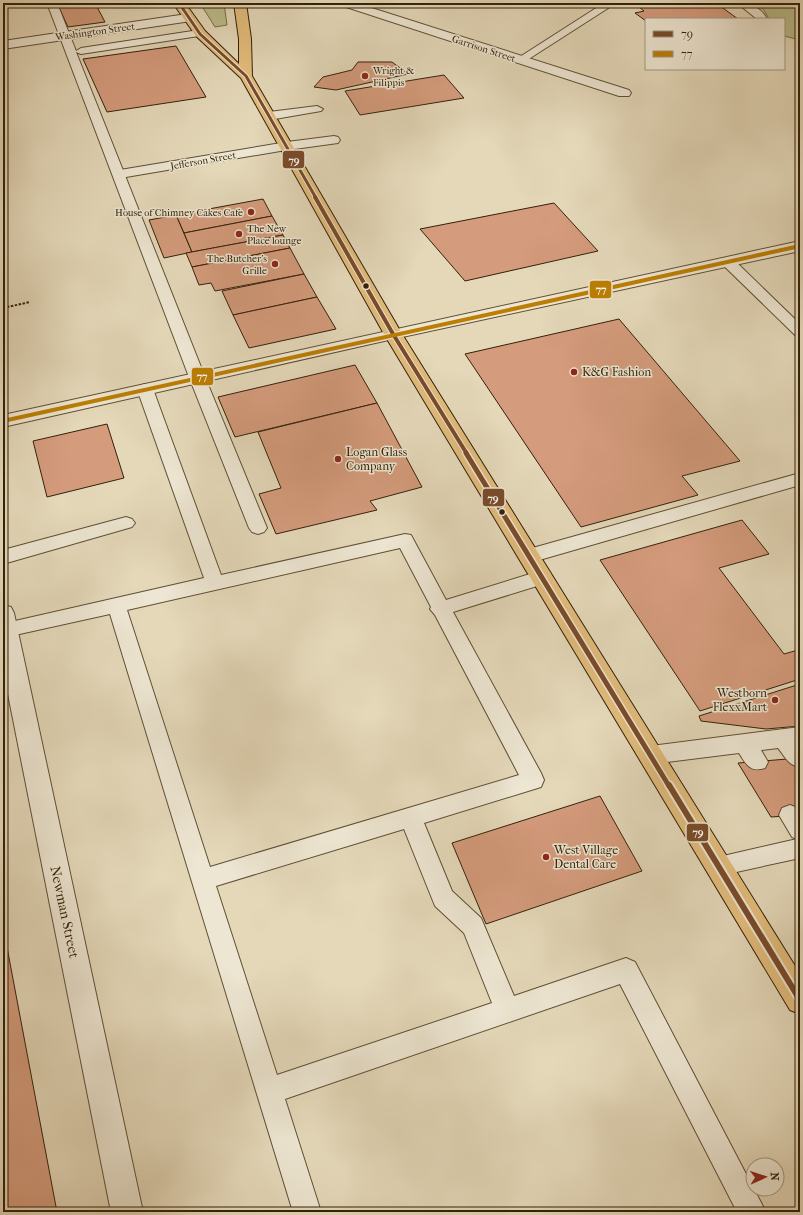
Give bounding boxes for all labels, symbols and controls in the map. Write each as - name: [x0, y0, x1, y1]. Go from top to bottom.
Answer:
- legend: [645, 18, 785, 70]
- street label: Washington Street: [54, 20, 136, 44]
- text: 79: [681, 27, 693, 41]
- street label: Garrison Street: [450, 33, 517, 65]
- text: 77: [681, 47, 693, 61]
- place label: Wright & Filippis: [372, 65, 414, 89]
- marker: Wright & Filippis: [360, 71, 370, 81]
- street label: Jefferson Street: [168, 149, 237, 173]
- line badge: 79: [282, 150, 305, 169]
- text: 79: [287, 154, 300, 167]
- place label: House of Chimney Cakes Cafe: [115, 207, 243, 219]
- marker: House of Chimney Cakes Cafe: [246, 207, 256, 217]
- place label: The New Place lounge: [247, 223, 301, 247]
- marker: The New Place lounge: [234, 229, 244, 239]
- place label: The Butcher’s Grille: [207, 253, 267, 277]
- marker: The Butcher’s Grille: [270, 259, 280, 269]
- line badge: 77: [589, 280, 612, 299]
- unlabelled marker: [361, 281, 371, 291]
- text: 77: [595, 283, 607, 296]
- place label: K&G Fashion: [582, 365, 651, 379]
- line badge: 77: [191, 367, 214, 386]
- marker: K&G Fashion: [569, 367, 579, 377]
- text: 77: [196, 370, 208, 383]
- place label: Logan Glass Company: [346, 445, 408, 473]
- marker: Logan Glass Company: [333, 454, 343, 464]
- line badge: 79: [482, 488, 505, 507]
- text: 79: [486, 492, 499, 505]
- unlabelled marker: [497, 507, 507, 517]
- place label: Westborn FlexxMart: [713, 686, 768, 714]
- marker: Westborn FlexxMart: [770, 695, 780, 705]
- line badge: 79: [686, 823, 709, 842]
- text: 79: [691, 826, 704, 839]
- place label: West Village Dental Care: [553, 843, 618, 871]
- marker: West Village Dental Care: [541, 852, 551, 862]
- street label: Newman Street: [46, 864, 83, 960]
- north arrow: [745, 1157, 785, 1197]
- text: N: [768, 1172, 781, 1182]

